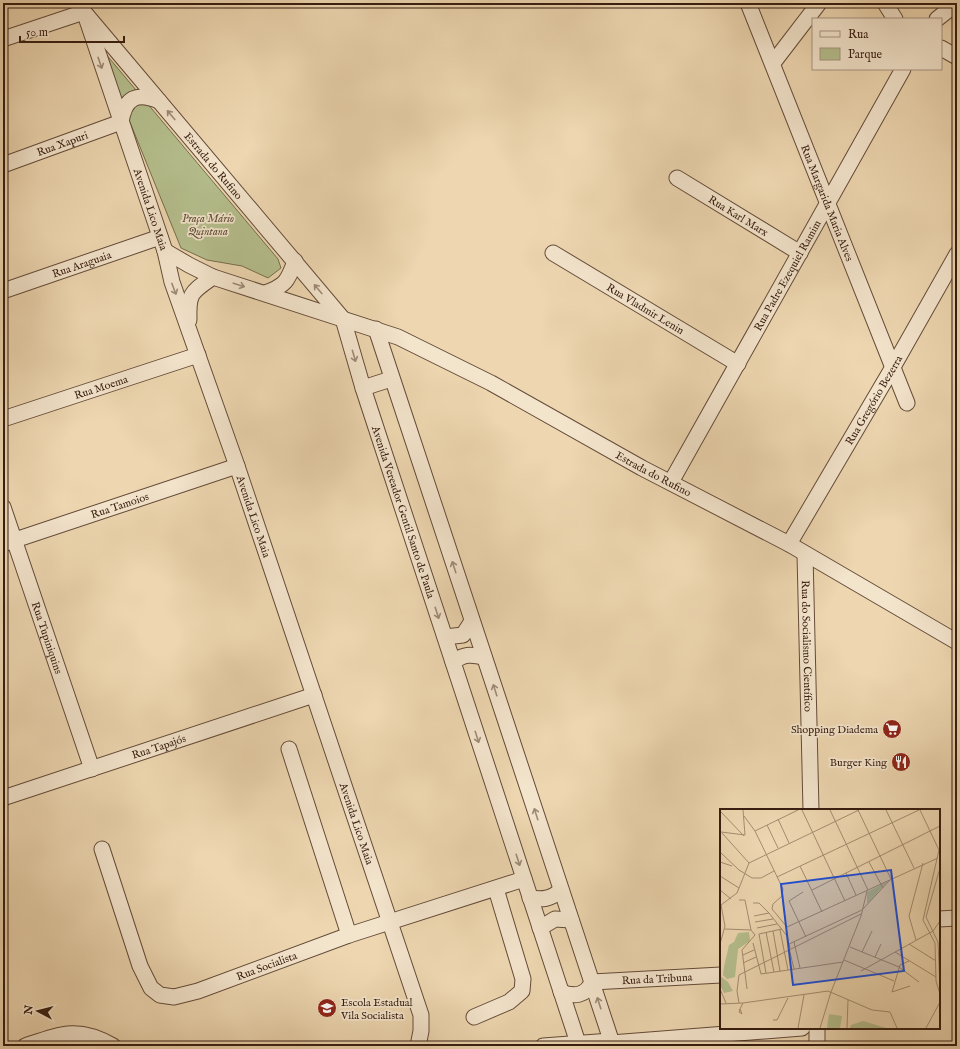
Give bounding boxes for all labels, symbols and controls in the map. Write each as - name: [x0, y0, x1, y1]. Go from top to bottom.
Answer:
- scale bar: [20, 18, 124, 44]
- legend: [812, 18, 942, 70]
- text: 50 m: [26, 25, 48, 40]
- text: Rua: [848, 27, 869, 42]
- text: Parque: [848, 47, 883, 63]
- one-way arrow: [97, 56, 105, 68]
- one-way arrow: [167, 109, 176, 120]
- street label: Rua Xapuri: [35, 129, 90, 160]
- street label: Estrada do Rufino: [181, 130, 245, 203]
- street label: Rua Margarida Maria Alves: [797, 143, 856, 264]
- street label: Avenida Lico Maia: [129, 166, 170, 253]
- street label: Rua Karl Marx: [705, 193, 771, 240]
- park label: Praça Mário Quintana: [182, 212, 234, 239]
- street label: Rua Padre Ezequiel Ramim: [751, 217, 825, 334]
- street label: Rua Araguaia: [50, 248, 113, 282]
- street label: Rua Vladmir Lenin: [604, 281, 687, 338]
- one-way arrow: [232, 282, 245, 289]
- one-way arrow: [171, 283, 179, 295]
- one-way arrow: [313, 284, 322, 294]
- one-way arrow: [351, 350, 358, 363]
- street label: Rua Gregório Bezerra: [843, 353, 906, 448]
- street label: Rua Moema: [73, 372, 130, 403]
- street label: Avenida Vereador Gentil Santo de Paula: [368, 423, 438, 601]
- street label: Estrada do Rufino: [613, 449, 693, 500]
- street label: Avenida Lico Maia: [232, 473, 273, 560]
- street label: Rua Tamoios: [89, 490, 151, 522]
- one-way arrow: [450, 561, 457, 574]
- street label: Rua do Socialismo Científico: [798, 580, 815, 712]
- street label: Rua Tupiniquins: [28, 600, 65, 676]
- one-way arrow: [434, 606, 441, 619]
- one-way arrow: [490, 685, 498, 697]
- supermarket icon: Shopping Diadema: [881, 718, 903, 740]
- place label: Shopping Diadema: [791, 723, 878, 737]
- one-way arrow: [474, 730, 482, 742]
- street label: Rua Tapajós: [130, 732, 188, 763]
- restaurant icon: Burger King: [890, 751, 912, 773]
- place label: Burger King: [830, 756, 888, 770]
- street label: Avenida Lico Maia: [335, 780, 376, 867]
- one-way arrow: [531, 808, 539, 820]
- inset map: [720, 809, 940, 1029]
- one-way arrow: [515, 853, 522, 866]
- street label: Rua Socialista: [235, 949, 299, 984]
- street label: Rua da Tribuna: [622, 971, 693, 988]
- north arrow: [18, 991, 58, 1031]
- place label: Escola Estadual Vila Socialista: [340, 996, 413, 1023]
- school or university icon: Escola Estadual Vila Socialista: [316, 997, 338, 1019]
- one-way arrow: [595, 997, 602, 1010]
- text: N: [21, 1004, 37, 1016]

